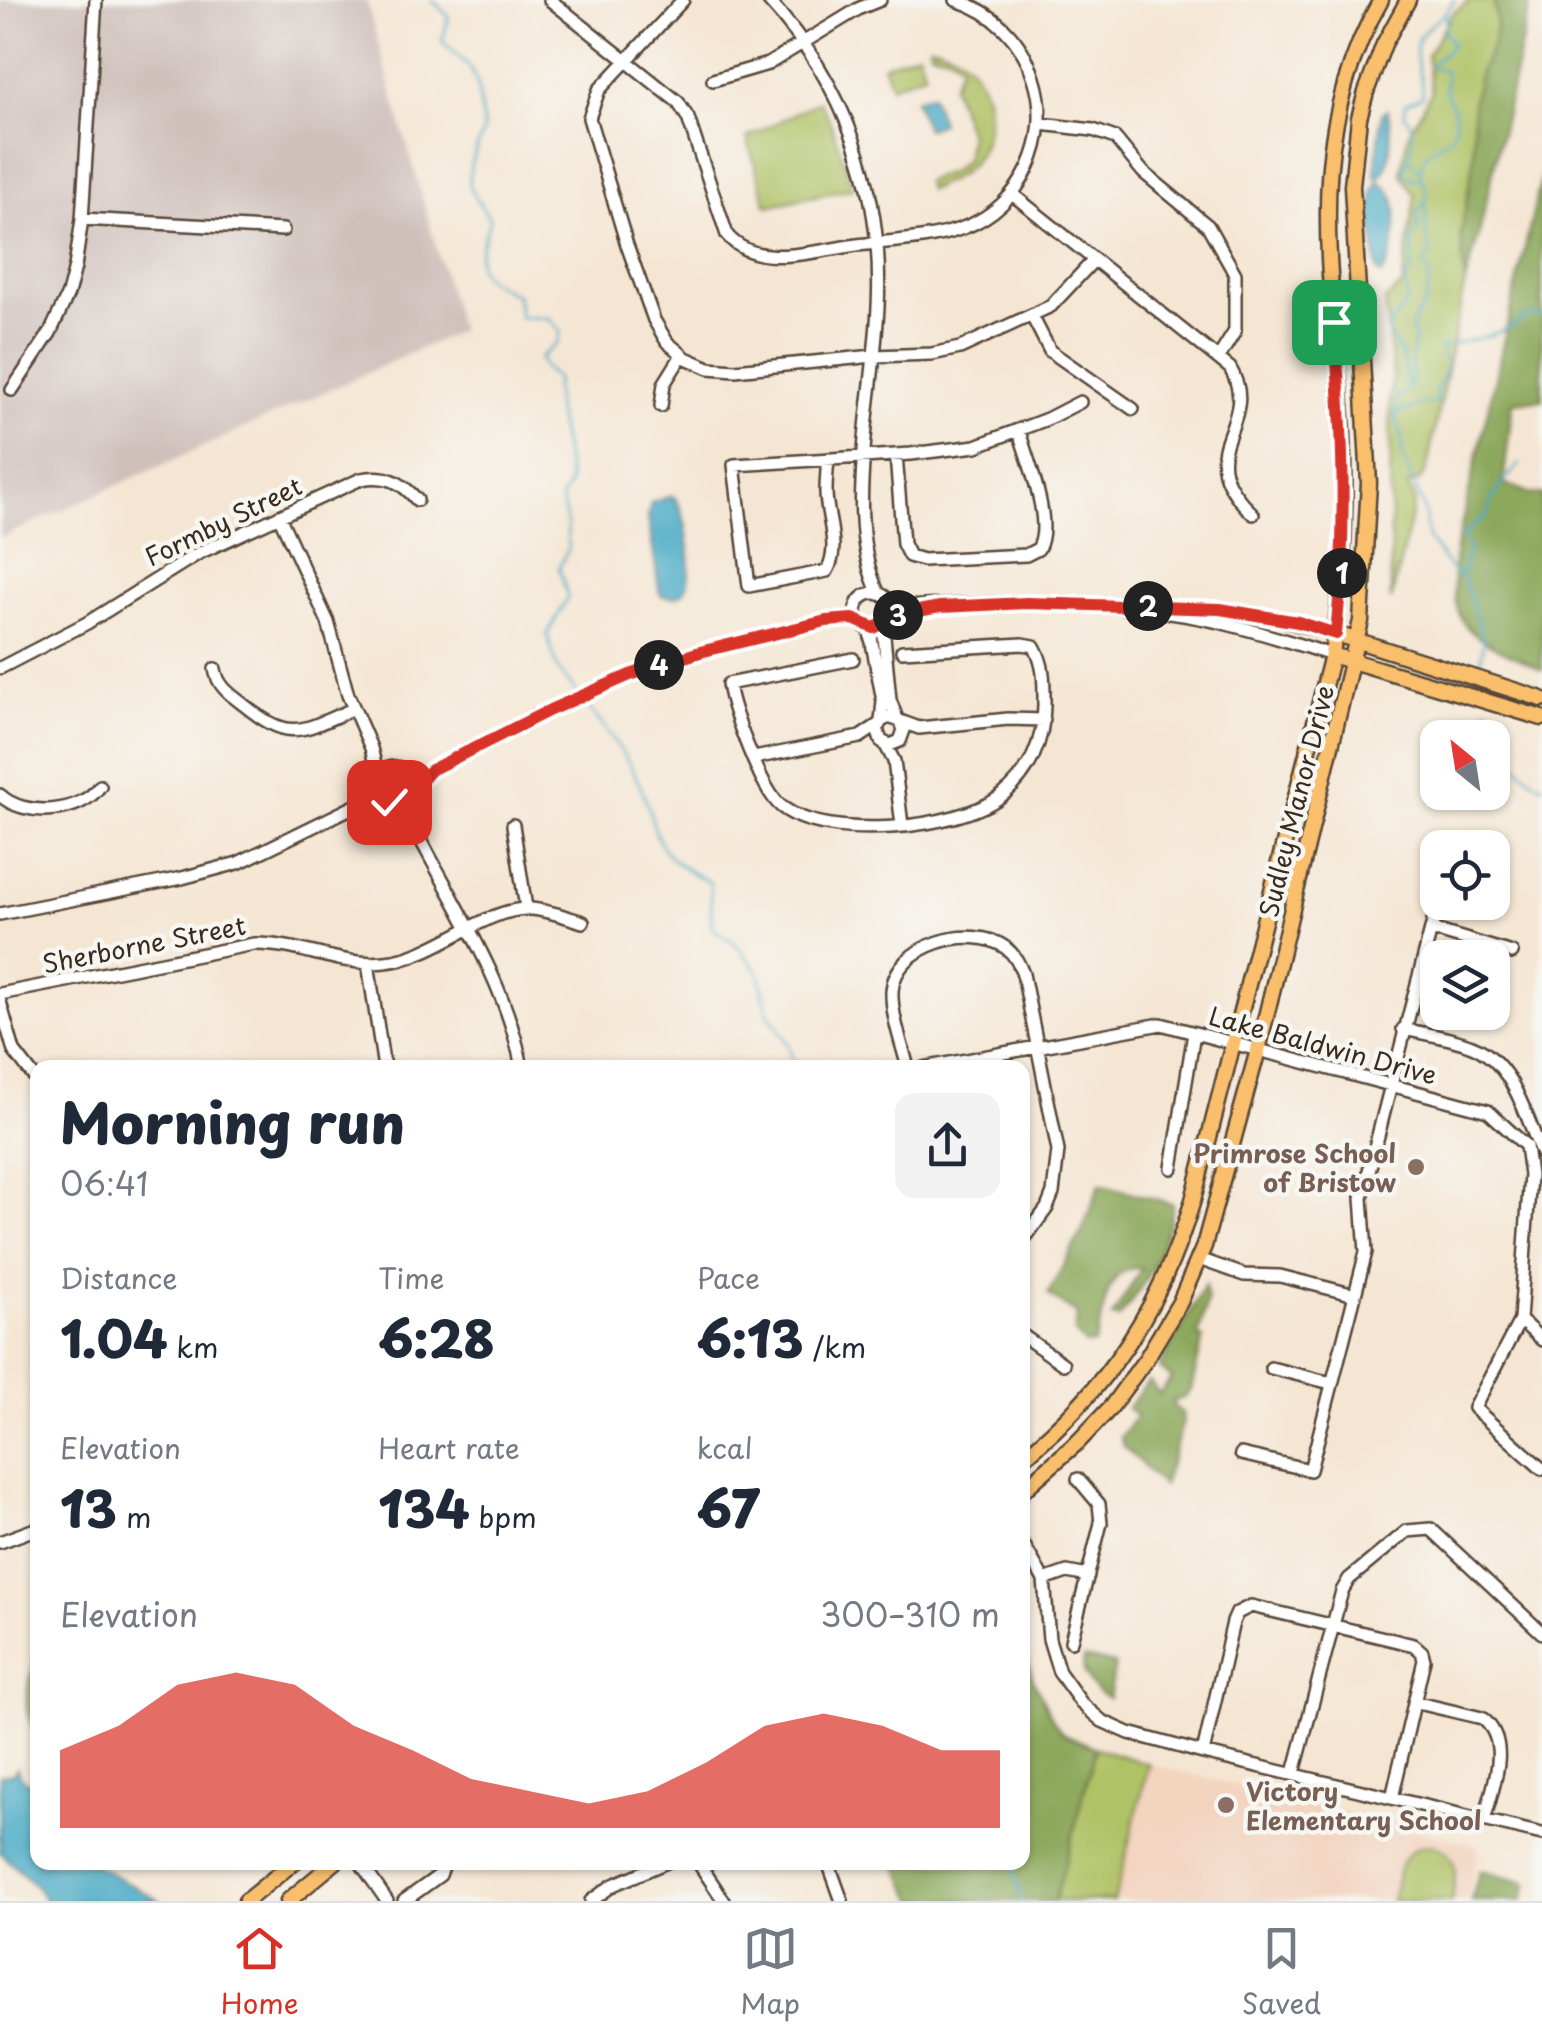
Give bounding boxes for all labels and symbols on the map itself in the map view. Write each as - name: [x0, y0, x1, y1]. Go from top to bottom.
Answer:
- pin: [1292, 280, 1377, 365]
- street label: Formby Street: [138, 467, 308, 575]
- pin: 1: [1317, 548, 1367, 598]
- pin: 2: [1123, 581, 1173, 631]
- pin: 3: [873, 590, 923, 640]
- pin: 4: [634, 640, 684, 690]
- street label: Sudley Manor Drive: [1249, 681, 1343, 921]
- north arrow: [1420, 720, 1510, 810]
- pin: [347, 760, 432, 845]
- street label: Sherborne Street: [39, 906, 249, 982]
- street label: Lake Baldwin Drive: [1205, 996, 1441, 1094]
- place label: Primrose School of Bristow: [1193, 1134, 1396, 1201]
- marker: Primrose School of Bristow: [1405, 1156, 1427, 1178]
- place label: Victory Elementary School: [1246, 1772, 1482, 1839]
- marker: Victory Elementary School: [1215, 1794, 1237, 1816]

